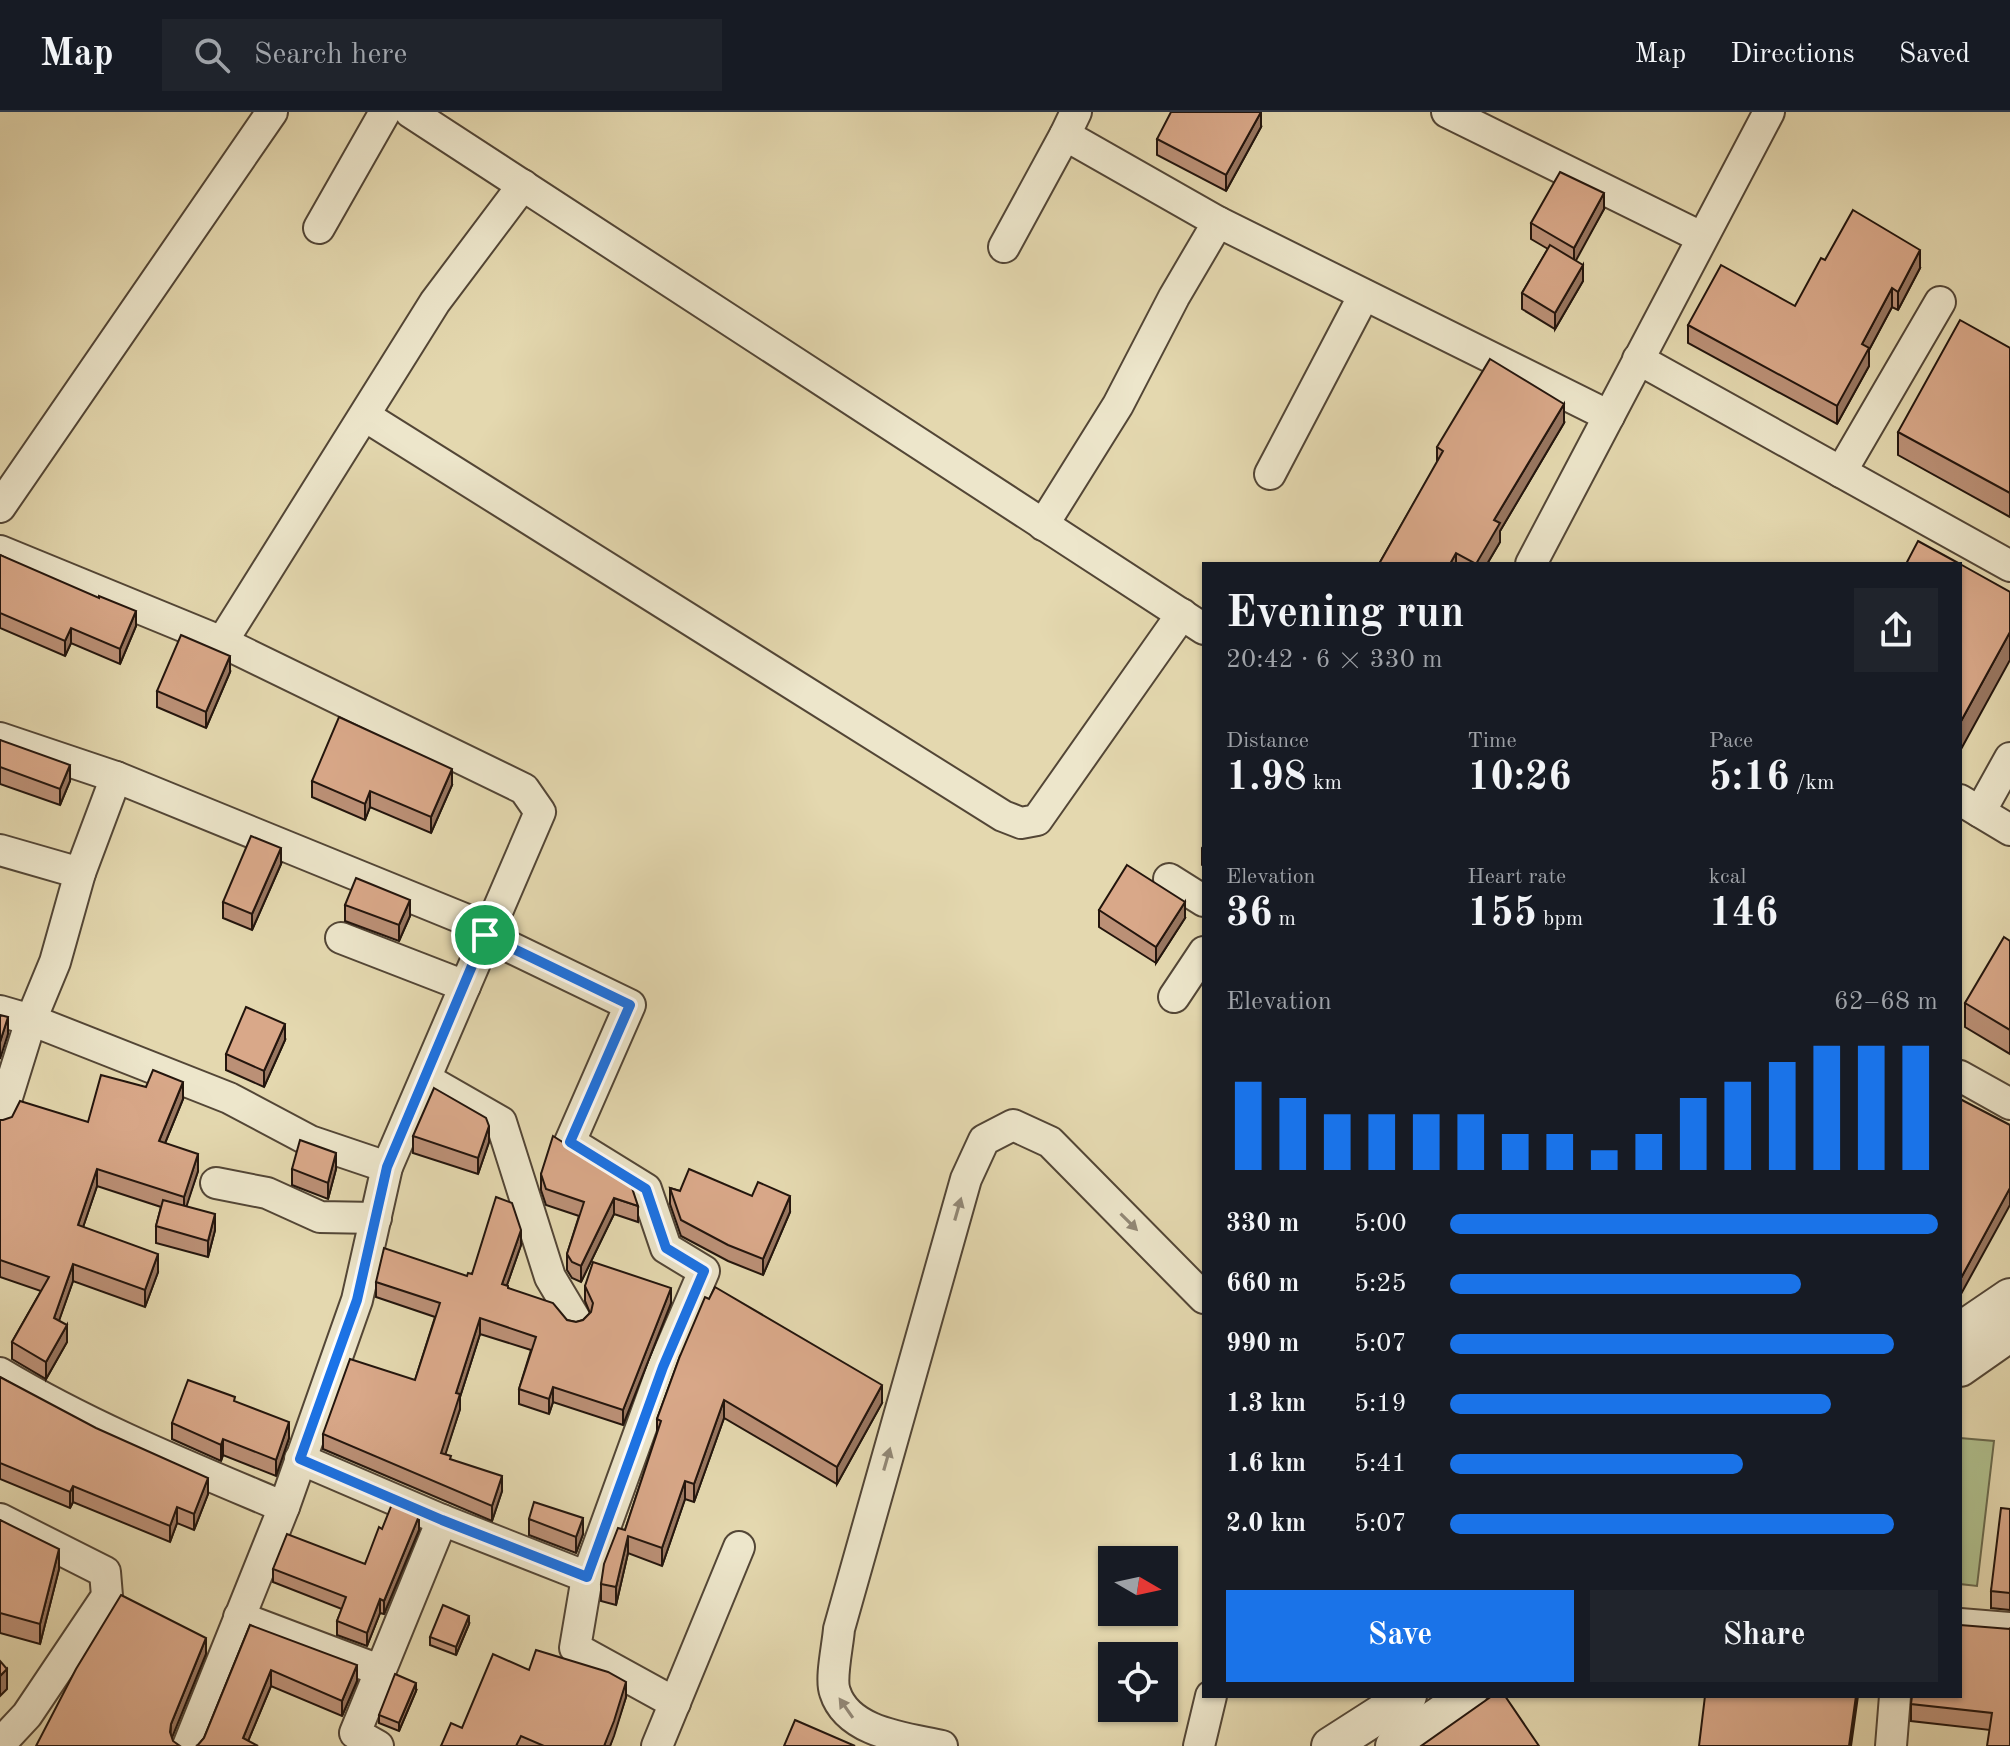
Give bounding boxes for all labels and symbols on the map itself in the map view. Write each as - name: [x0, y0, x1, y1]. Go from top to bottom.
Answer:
- pin: [451, 901, 519, 969]
- one-way arrow: [952, 1197, 964, 1222]
- one-way arrow: [1119, 1212, 1138, 1231]
- one-way arrow: [881, 1447, 894, 1471]
- north arrow: [1098, 1546, 1178, 1626]
- one-way arrow: [839, 1698, 854, 1719]

